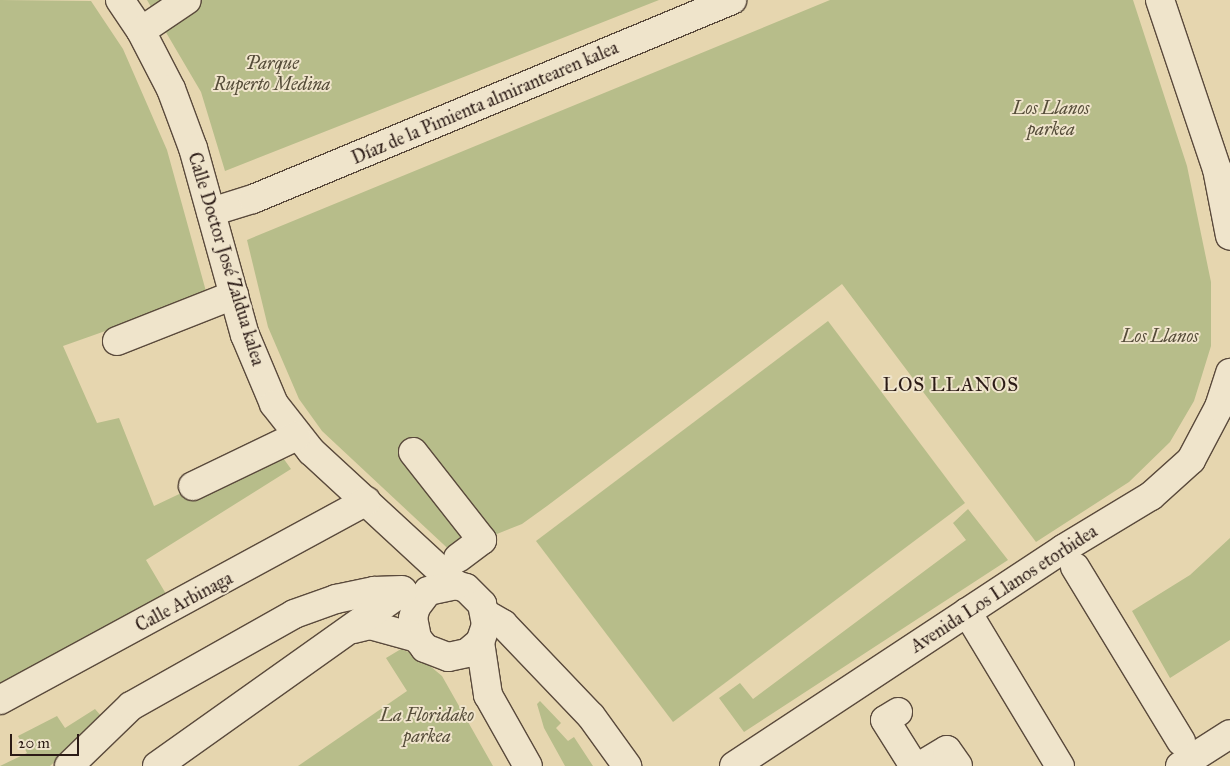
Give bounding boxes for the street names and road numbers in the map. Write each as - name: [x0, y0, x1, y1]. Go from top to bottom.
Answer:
- street label: Díaz de la Pimienta almirantearen kalea: [348, 37, 622, 169]
- street label: Calle Doctor José Zaldua kalea: [183, 150, 269, 368]
- street label: Avenida Los Llanos etorbidea: [907, 521, 1101, 657]
- street label: Calle Arbinaga: [132, 567, 236, 637]

